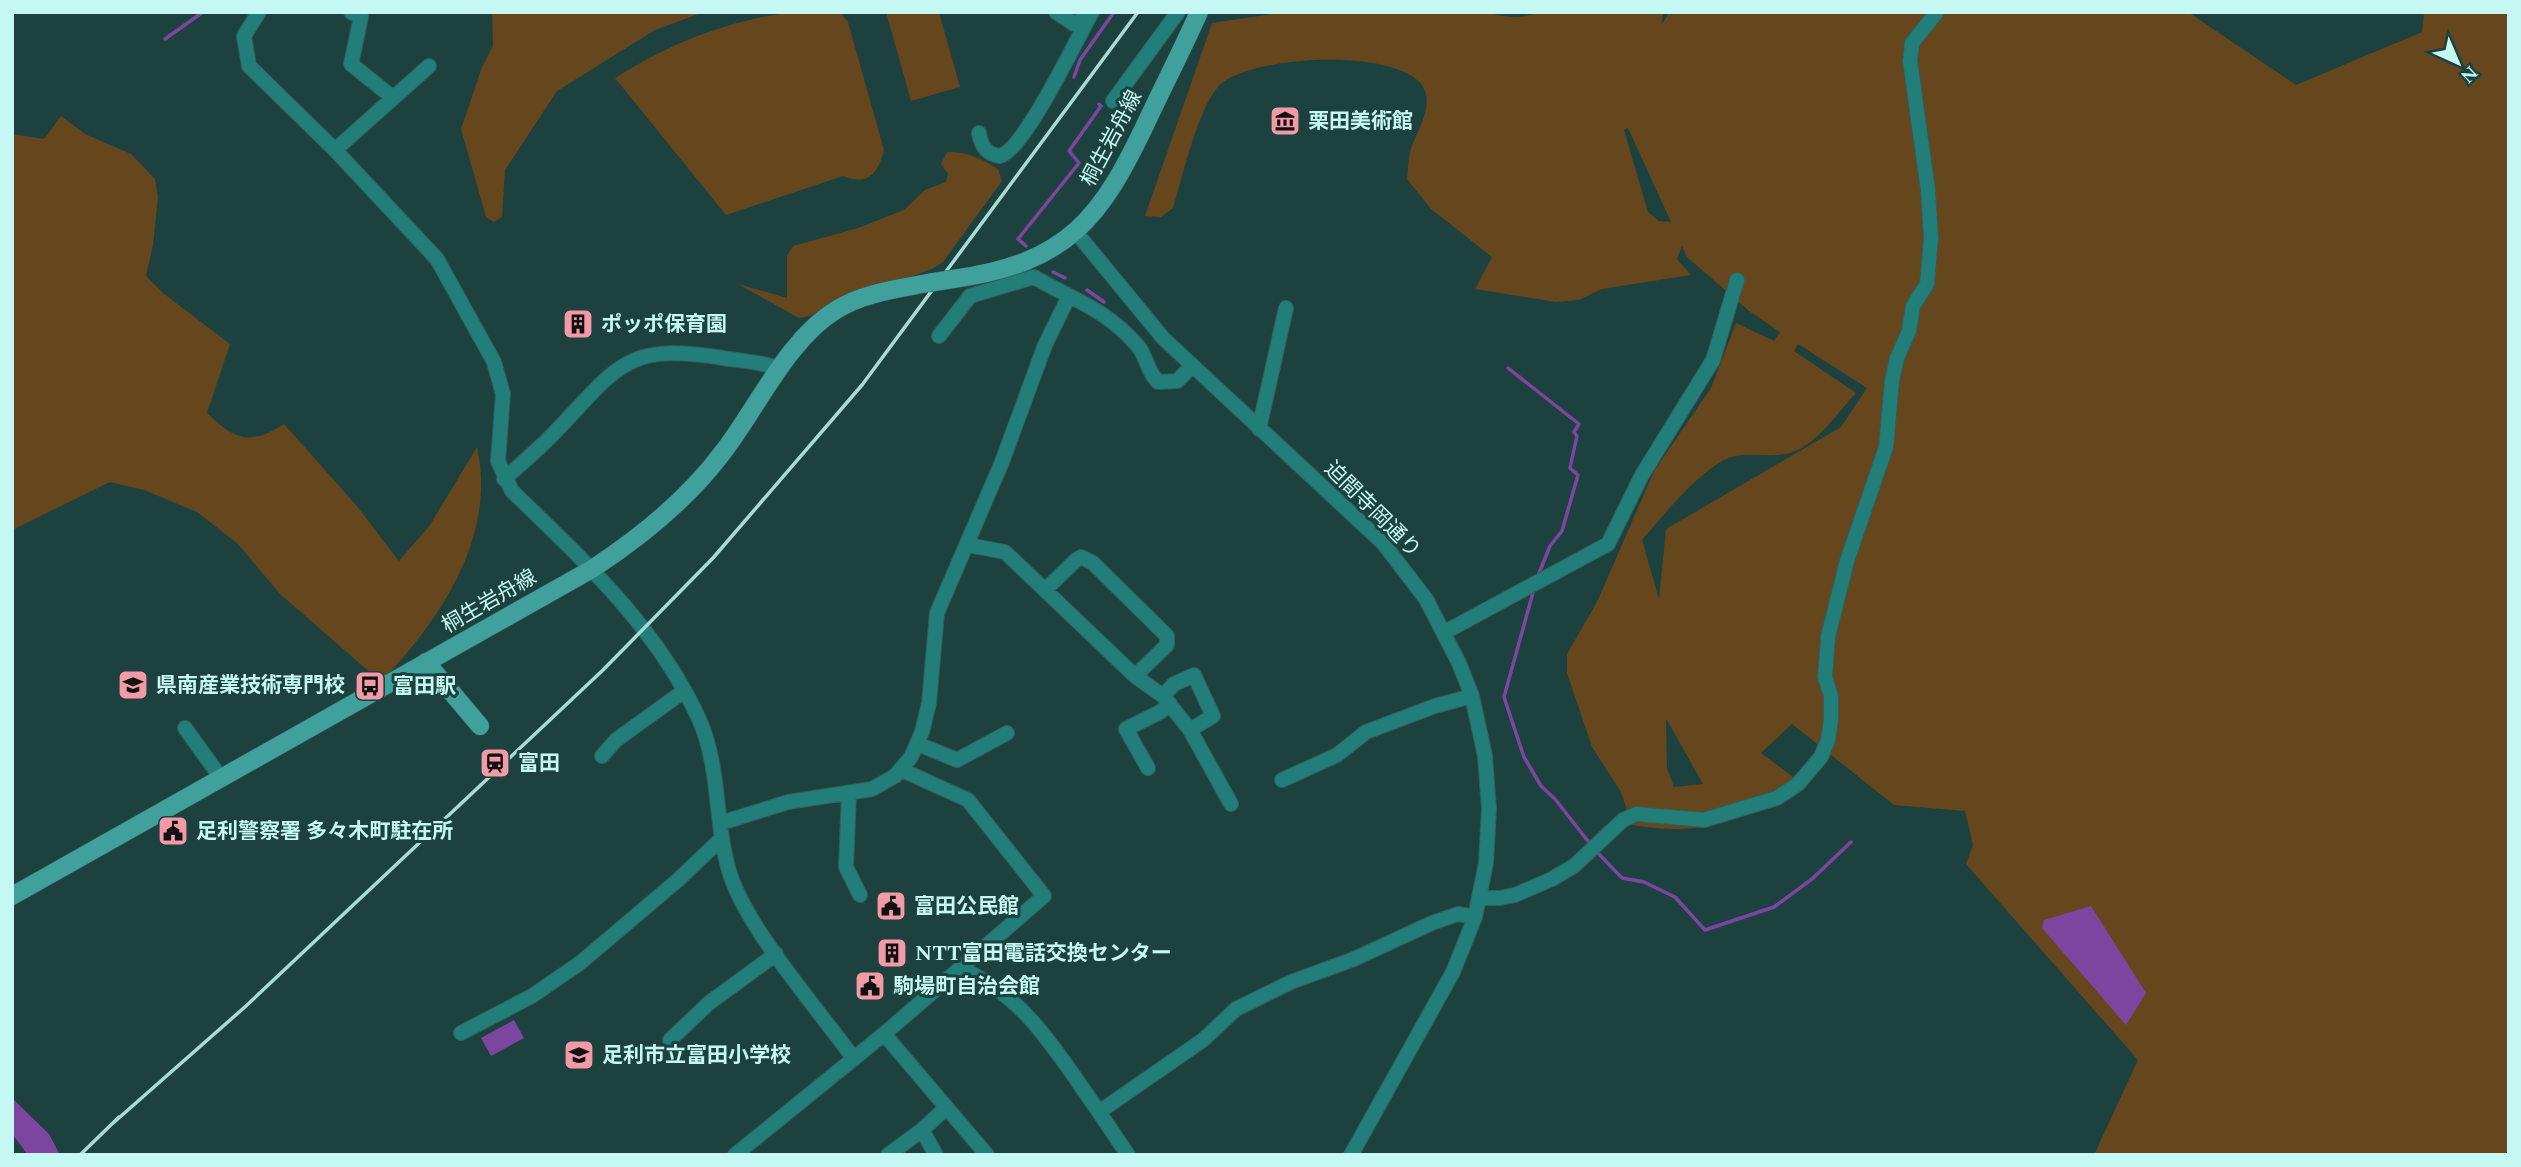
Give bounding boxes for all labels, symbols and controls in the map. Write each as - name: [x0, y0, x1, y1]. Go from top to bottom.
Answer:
- north arrow: [2423, 28, 2493, 98]
- text: N: [2453, 58, 2484, 90]
- street label: 桐生岩舟線: [1073, 85, 1151, 192]
- museum icon: 栗田美術館: [1268, 104, 1302, 138]
- place label: 栗田美術館: [1308, 106, 1413, 138]
- building icon: ポッポ保育園: [561, 307, 595, 341]
- place label: ポッポ保育園: [601, 309, 727, 341]
- street label: 迫間寺岡通り: [1316, 454, 1428, 566]
- street label: 桐生岩舟線: [436, 562, 543, 642]
- school or university icon: 県南産業技術専門校: [116, 668, 150, 702]
- bus stop icon: 富田駅: [353, 669, 387, 703]
- place label: 県南産業技術専門校: [156, 670, 345, 702]
- place label: 富田駅: [393, 671, 456, 703]
- station icon: 富田: [478, 746, 512, 780]
- place label: 富田: [518, 748, 560, 780]
- public building icon: 足利警察署 多々木町駐在所: [156, 814, 190, 848]
- place label: 足利警察署 多々木町駐在所: [196, 816, 453, 848]
- public building icon: 富田公民館: [874, 889, 908, 923]
- place label: 富田公民館: [914, 891, 1019, 923]
- building icon: NTT富田電話交換センター: [875, 936, 909, 970]
- place label: NTT富田電話交換センター: [915, 938, 1172, 970]
- public building icon: 駒場町自治会館: [853, 969, 887, 1003]
- place label: 駒場町自治会館: [893, 971, 1040, 1003]
- school or university icon: 足利市立富田小学校: [562, 1038, 596, 1072]
- place label: 足利市立富田小学校: [602, 1040, 791, 1072]

